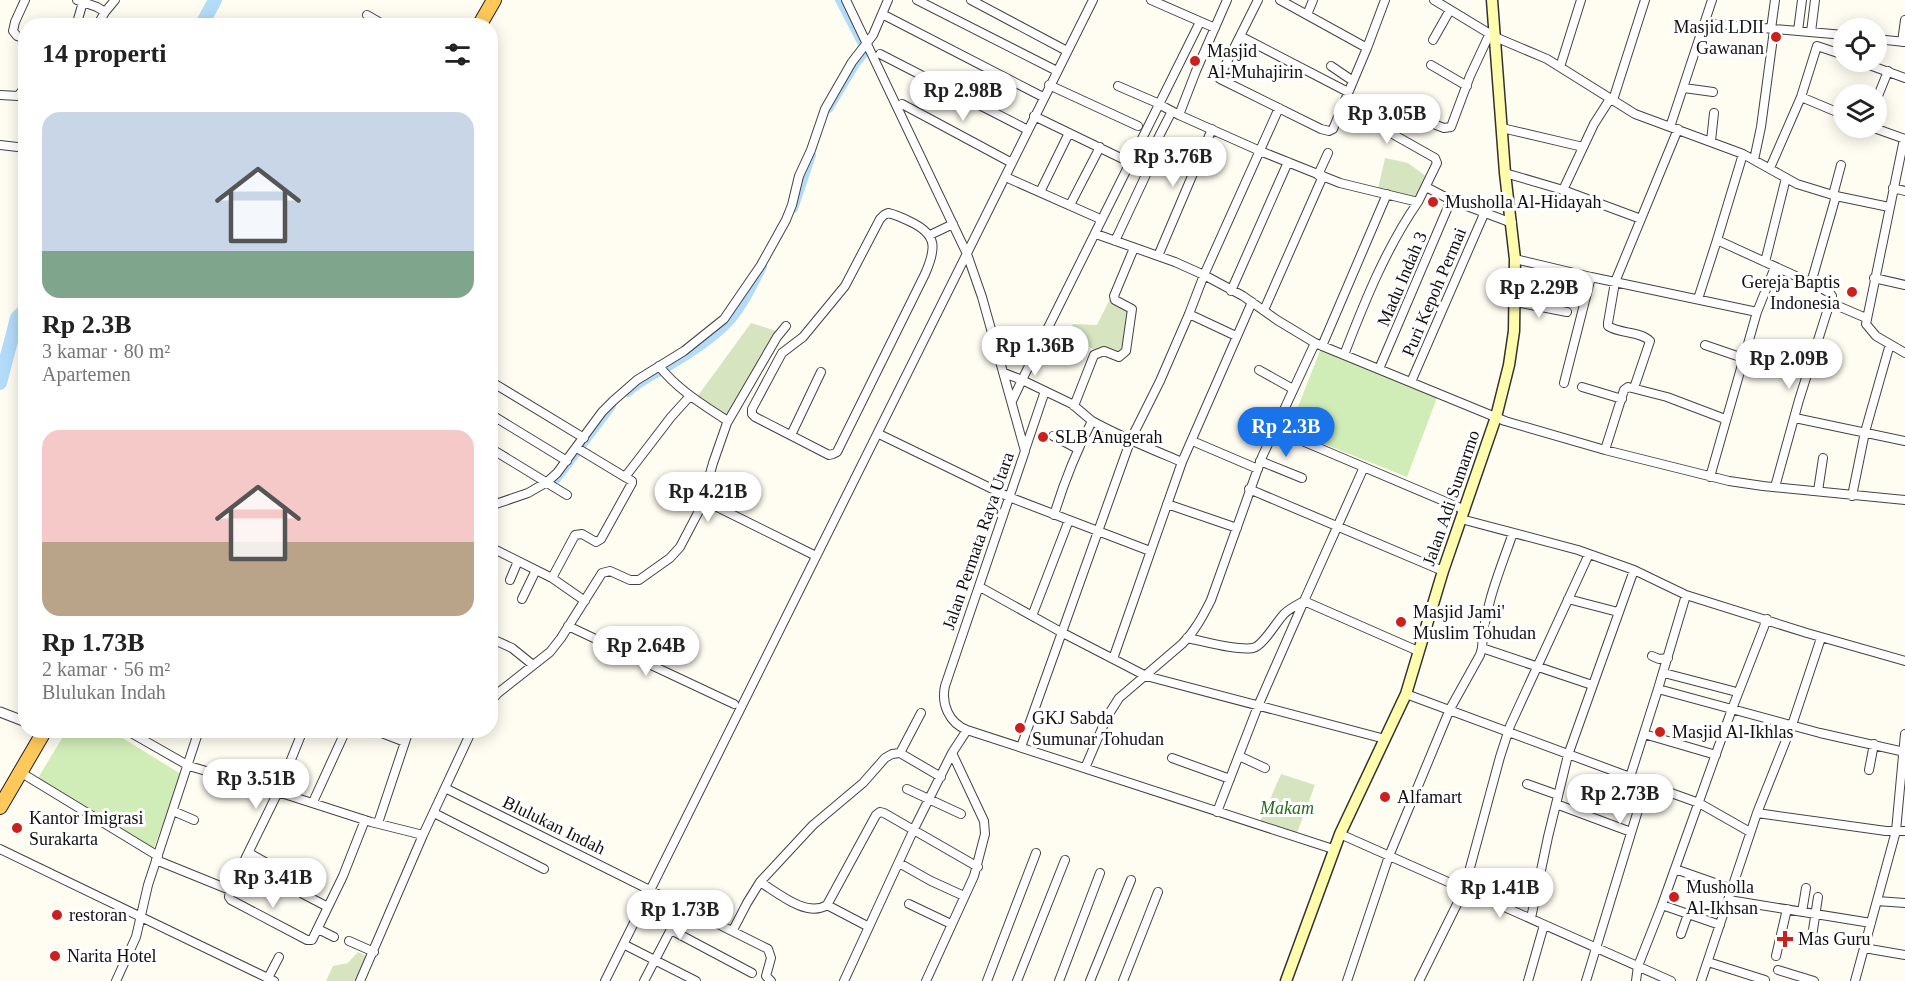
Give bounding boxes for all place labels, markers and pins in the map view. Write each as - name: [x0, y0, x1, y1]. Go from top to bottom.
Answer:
- place label: Masjid LDII Gawanan: [1674, 17, 1764, 58]
- marker: Masjid LDII Gawanan: [1769, 30, 1783, 44]
- place label: Masjid Al-Muhajirin: [1207, 41, 1303, 82]
- marker: Masjid Al-Muhajirin: [1188, 54, 1202, 68]
- pin: Rp 2.98B: [901, 71, 1025, 122]
- pin: Rp 3.05B: [1325, 94, 1449, 145]
- pin: Rp 3.76B: [1111, 137, 1235, 188]
- place label: Musholla Al-Hidayah: [1445, 192, 1601, 212]
- marker: Musholla Al-Hidayah: [1426, 195, 1440, 209]
- pin: Rp 2.29B: [1477, 268, 1601, 319]
- place label: Gereja Baptis Indonesia: [1742, 272, 1840, 313]
- marker: Gereja Baptis Indonesia: [1845, 285, 1859, 299]
- pin: Rp 1.36B: [973, 326, 1097, 377]
- pin: Rp 2.09B: [1727, 339, 1851, 390]
- pin: Rp 2.3B: [1231, 407, 1341, 458]
- place label: SLB Anugerah: [1055, 427, 1163, 447]
- marker: SLB Anugerah: [1036, 430, 1050, 444]
- pin: Rp 4.21B: [646, 472, 770, 523]
- place label: Masjid Jami' Muslim Tohudan: [1413, 602, 1536, 643]
- marker: Masjid Jami' Muslim Tohudan: [1394, 615, 1408, 629]
- pin: Rp 2.64B: [584, 626, 708, 677]
- place label: GKJ Sabda Sumunar Tohudan: [1032, 708, 1164, 749]
- marker: GKJ Sabda Sumunar Tohudan: [1013, 721, 1027, 735]
- place label: Masjid Al-Ikhlas: [1672, 722, 1794, 742]
- marker: Masjid Al-Ikhlas: [1653, 725, 1667, 739]
- pin: Rp 3.51B: [194, 759, 318, 810]
- pin: Rp 2.73B: [1558, 774, 1682, 825]
- place label: Alfamart: [1397, 787, 1462, 807]
- marker: Alfamart: [1378, 790, 1392, 804]
- place label: Kantor Imigrasi Surakarta: [29, 808, 143, 849]
- marker: Kantor Imigrasi Surakarta: [10, 821, 24, 835]
- pin: Rp 3.41B: [211, 858, 335, 909]
- pin: Rp 1.41B: [1438, 868, 1562, 919]
- place label: Musholla Al-Ikhsan: [1686, 877, 1758, 918]
- pin: Rp 1.73B: [618, 890, 742, 941]
- marker: Musholla Al-Ikhsan: [1667, 890, 1681, 904]
- place label: restoran: [69, 905, 127, 925]
- marker: restoran: [50, 908, 64, 922]
- place label: Mas Guru: [1798, 929, 1871, 949]
- marker: Mas Guru: [1776, 930, 1794, 948]
- place label: Narita Hotel: [67, 946, 156, 966]
- marker: Narita Hotel: [48, 949, 62, 963]

